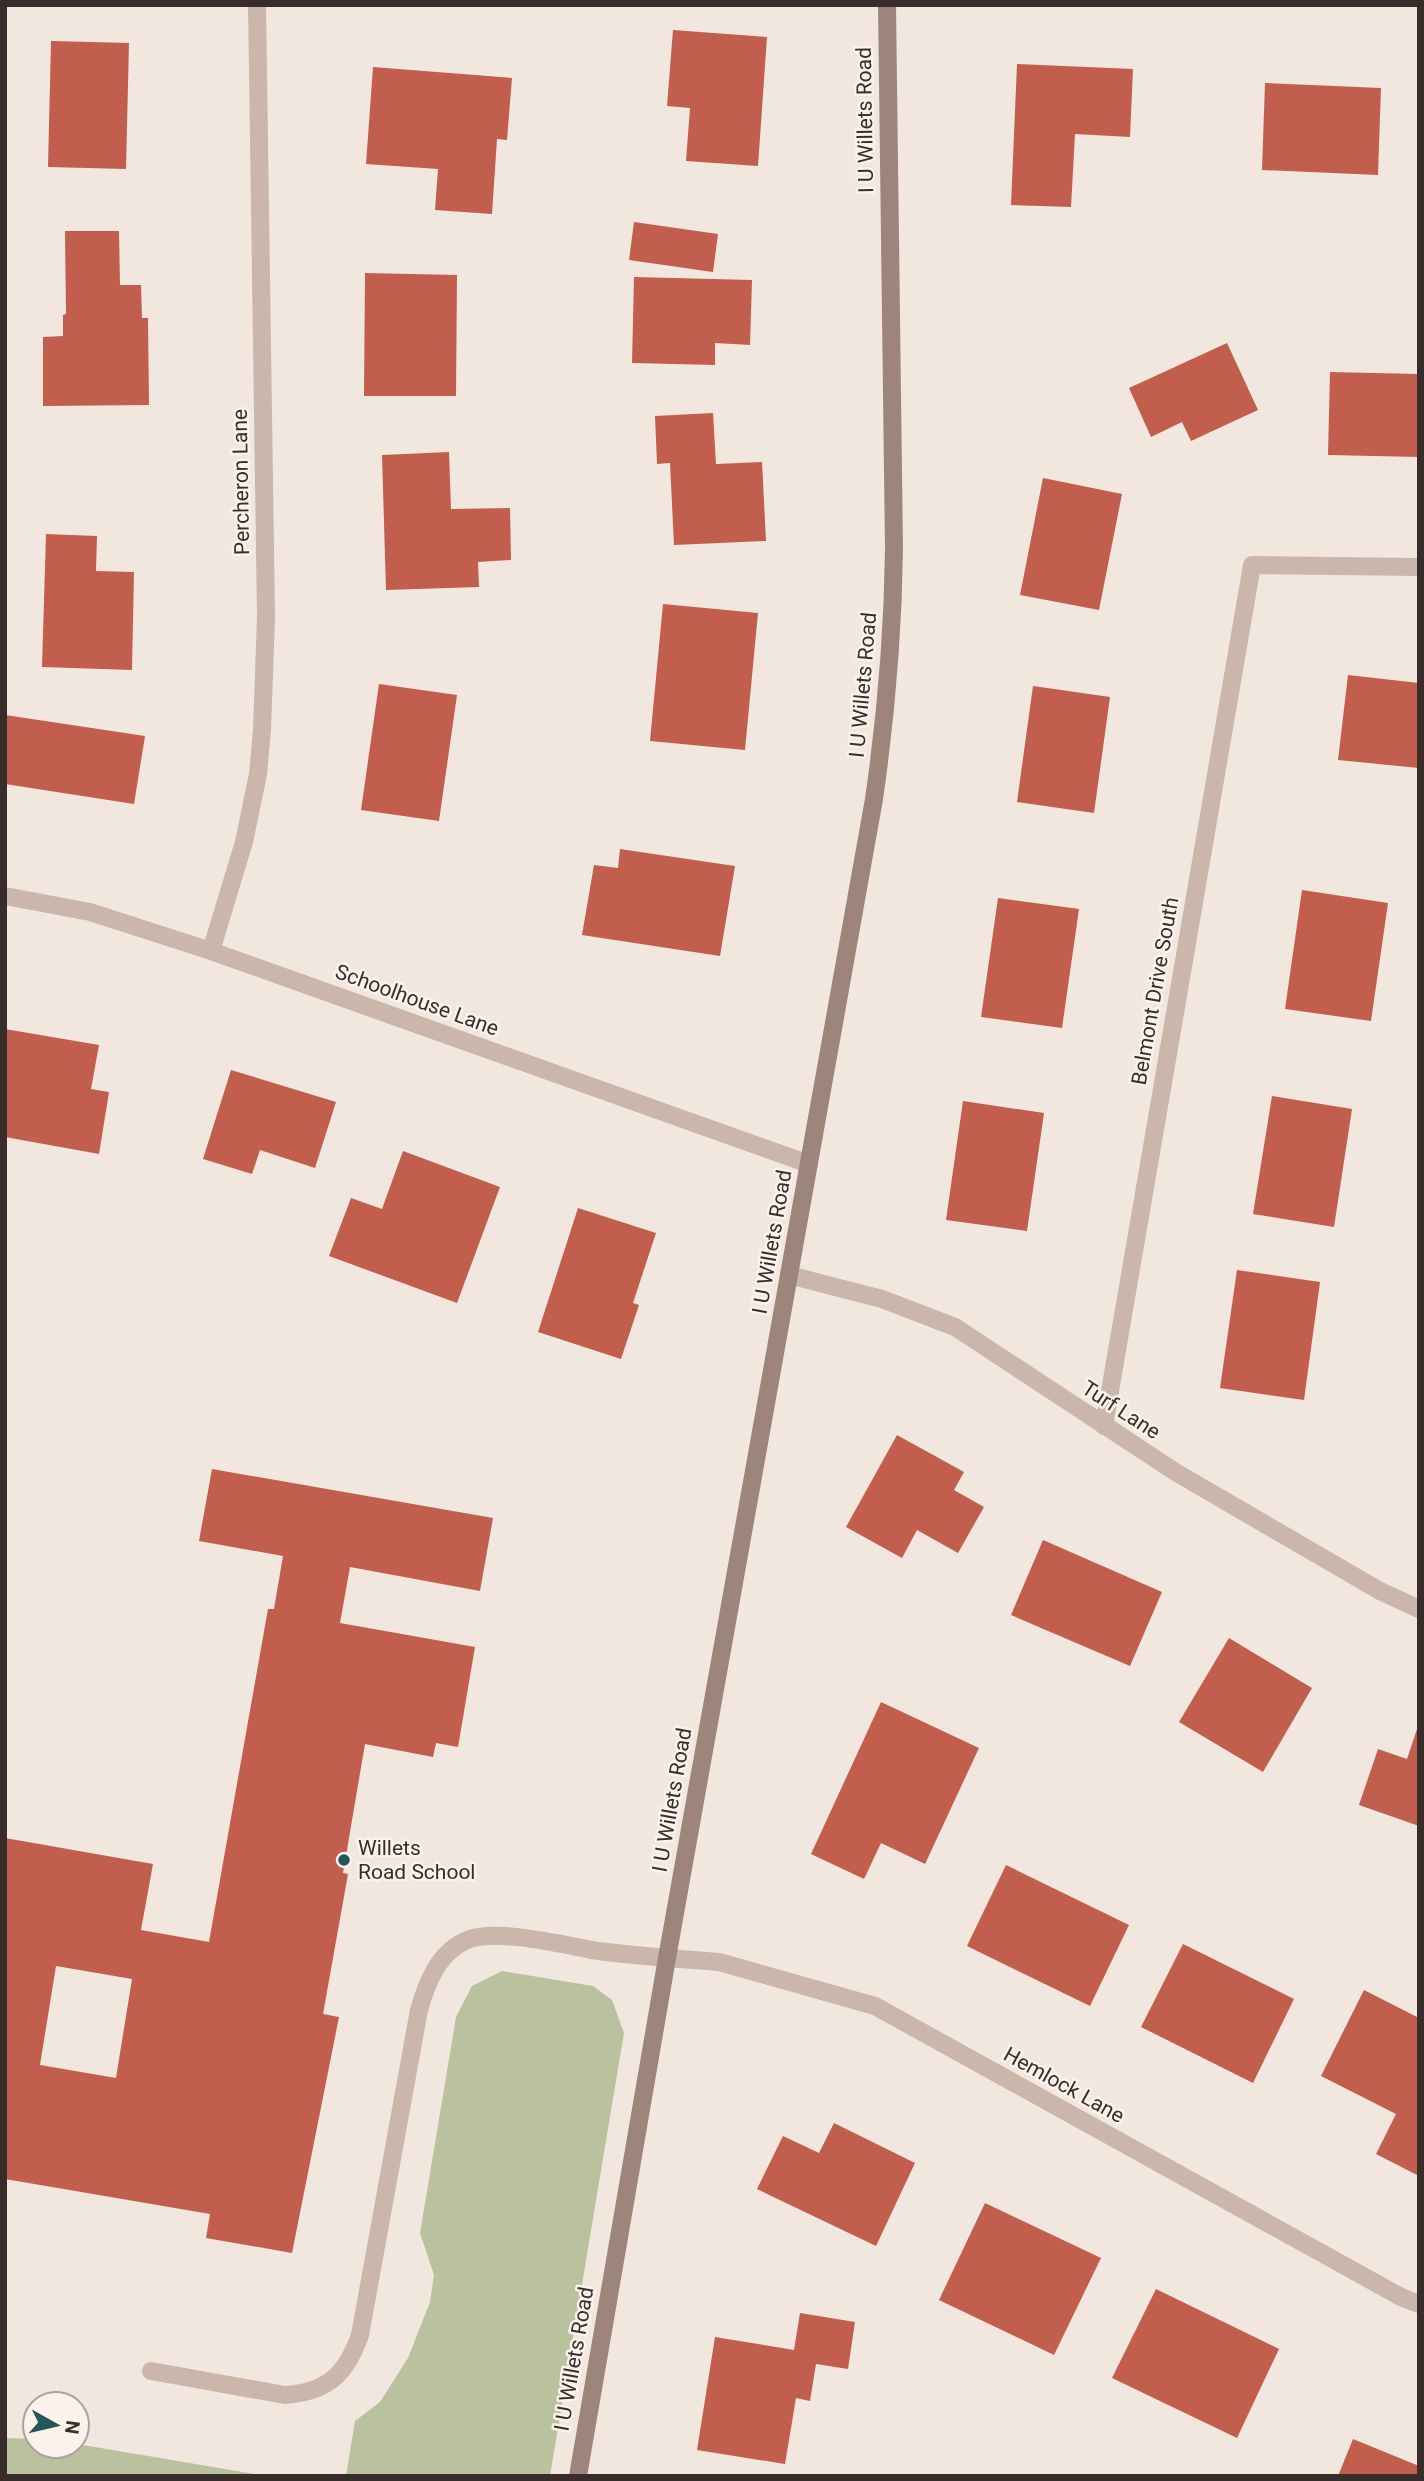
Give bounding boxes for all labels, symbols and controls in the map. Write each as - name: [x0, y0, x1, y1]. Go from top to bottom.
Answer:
- street label: I U Willets Road: [852, 47, 878, 193]
- street label: Percheron Lane: [228, 409, 254, 555]
- street label: I U Willets Road: [845, 611, 881, 759]
- street label: Belmont Drive South: [1127, 895, 1183, 1087]
- street label: Schoolhouse Lane: [332, 959, 502, 1041]
- street label: I U Willets Road: [748, 1168, 796, 1316]
- street label: Turf Lane: [1077, 1376, 1165, 1444]
- street label: I U Willets Road: [648, 1726, 696, 1874]
- place label: Willets Road School: [358, 1836, 475, 1884]
- marker: Willets Road School: [336, 1852, 352, 1868]
- street label: Hemlock Lane: [1000, 2042, 1128, 2128]
- street label: I U Willets Road: [550, 2285, 598, 2433]
- north arrow: [21, 2390, 91, 2460]
- text: N: [60, 2419, 85, 2436]

